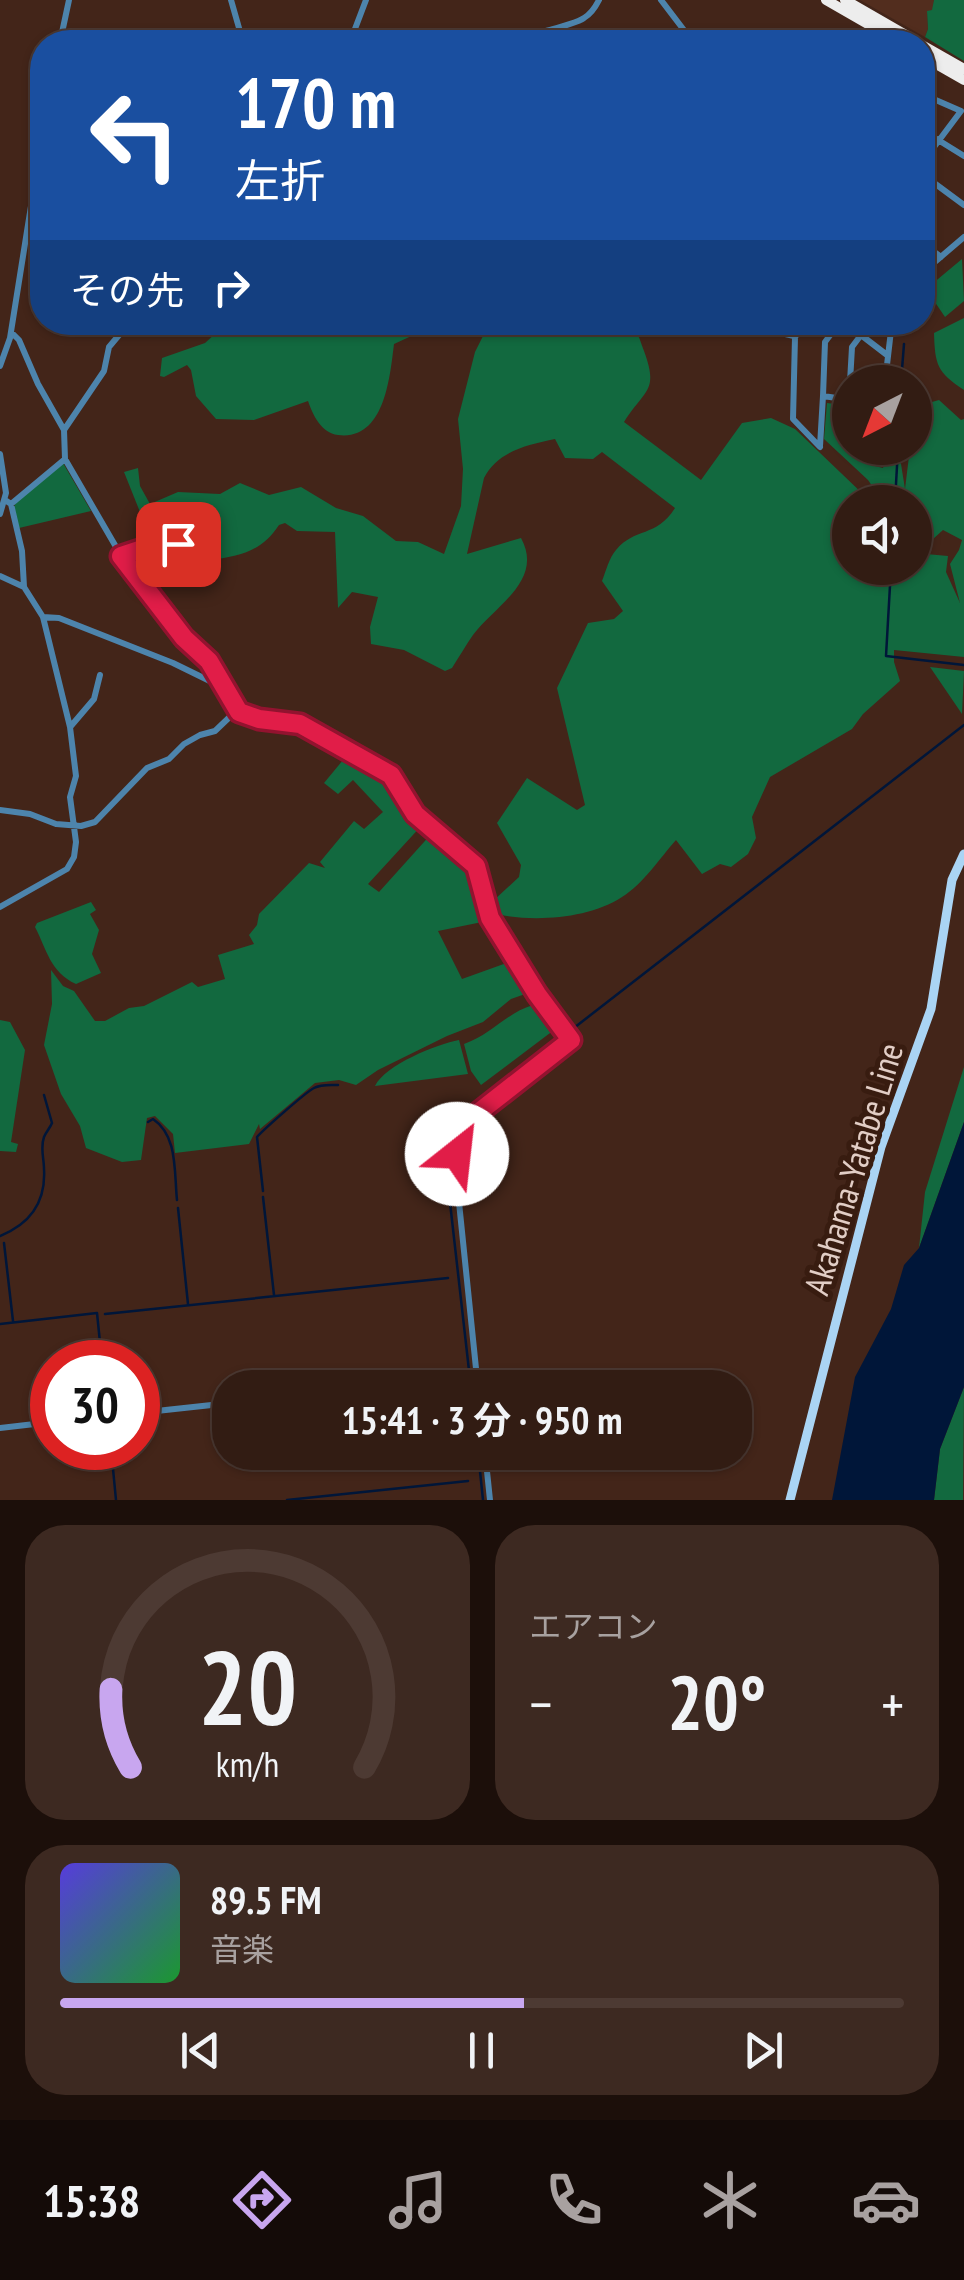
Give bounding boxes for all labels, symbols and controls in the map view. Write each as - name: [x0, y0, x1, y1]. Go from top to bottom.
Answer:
- text: 170 m: [235, 57, 396, 147]
- icon: left: [70, 70, 200, 200]
- text: 左折: [235, 151, 325, 209]
- icon: right: [204, 260, 259, 315]
- text: その先: [70, 265, 184, 314]
- north arrow: [832, 365, 932, 465]
- map controls: [832, 365, 932, 585]
- button: sound: [832, 485, 932, 585]
- pin: [136, 502, 221, 587]
- icon: arrive: [151, 517, 206, 572]
- street label: Akahama-Yatabe Line: [793, 1037, 913, 1300]
- position arrow: [405, 1102, 509, 1206]
- speed limit sign: 30: [30, 1340, 160, 1470]
- text: 15:41 · 3 分 · 950 m: [342, 1395, 622, 1444]
- text: エアコン: [530, 1605, 658, 1647]
- text: 20: [198, 1619, 297, 1754]
- text: 20°: [667, 1654, 766, 1751]
- text: −: [530, 1668, 552, 1739]
- text: +: [881, 1668, 904, 1739]
- text: km/h: [216, 1741, 279, 1787]
- text: 89.5 FM: [210, 1875, 322, 1924]
- text: 音楽: [210, 1928, 274, 1970]
- icon: previous: [173, 2023, 228, 2078]
- icon: pause: [454, 2023, 509, 2078]
- icon: next: [736, 2023, 791, 2078]
- icon: directions: [227, 2165, 297, 2235]
- icon: music: [383, 2165, 453, 2235]
- icon: phone: [539, 2165, 609, 2235]
- icon: climate: [695, 2165, 765, 2235]
- icon: car: [851, 2165, 921, 2235]
- text: 15:38: [43, 2171, 140, 2229]

